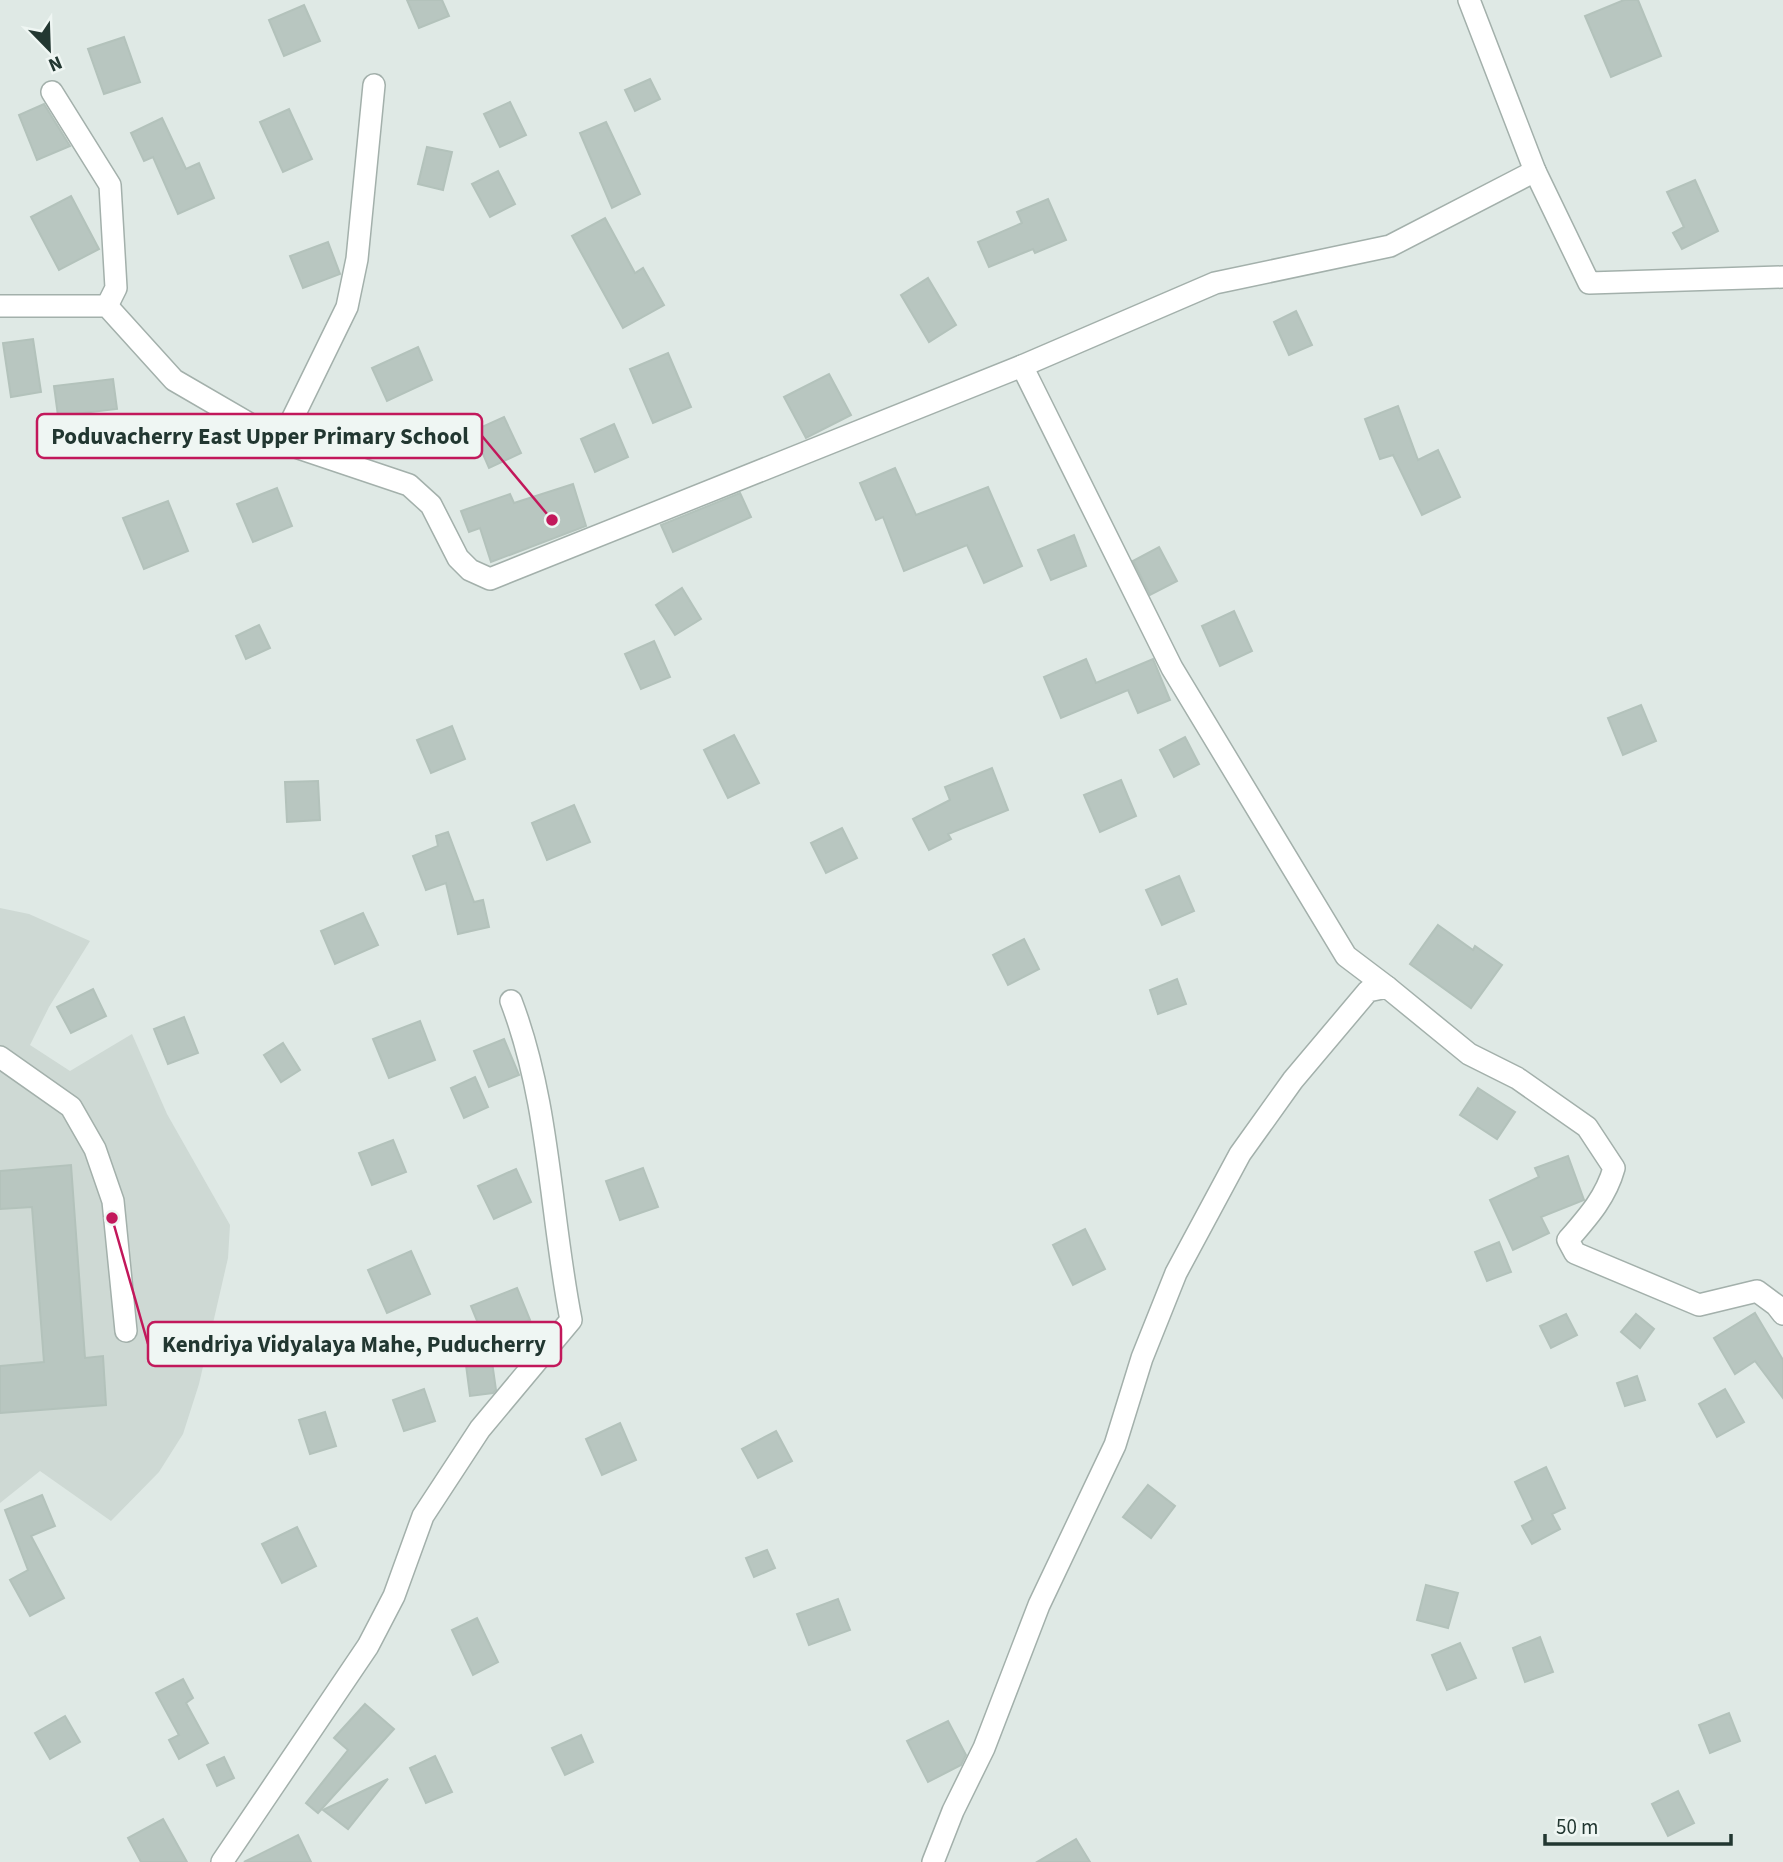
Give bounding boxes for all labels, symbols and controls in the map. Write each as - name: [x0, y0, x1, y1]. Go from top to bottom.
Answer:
- north arrow: [14, 14, 84, 84]
- text: N: [44, 48, 66, 78]
- callout: Poduvacherry East Upper Primary School: [37, 414, 482, 458]
- text: Poduvacherry East Upper Primary School: [51, 420, 469, 453]
- callout: Kendriya Vidyalaya Mahe, Puducherry: [148, 1322, 561, 1366]
- text: Kendriya Vidyalaya Mahe, Puducherry: [162, 1328, 546, 1361]
- scale bar: [1545, 1802, 1730, 1846]
- text: 50 m: [1556, 1812, 1598, 1842]

